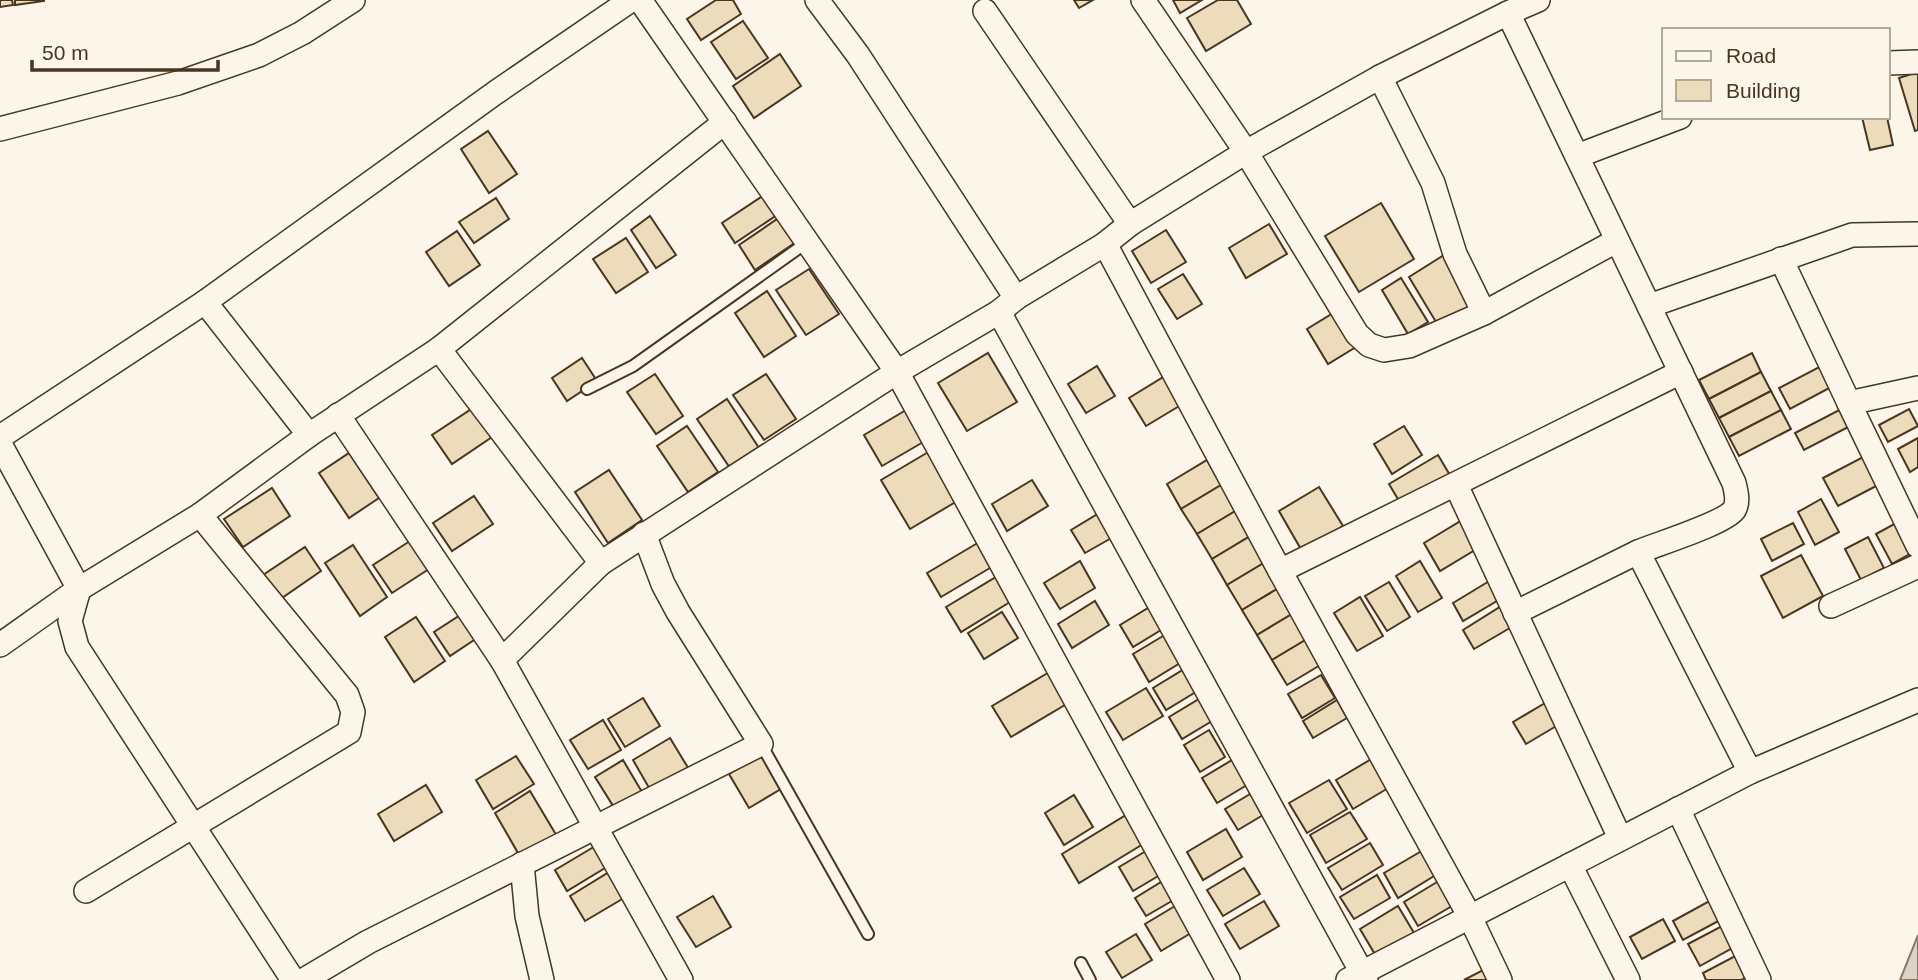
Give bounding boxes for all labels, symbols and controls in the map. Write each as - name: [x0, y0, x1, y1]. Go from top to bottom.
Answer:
- scale bar: [32, 28, 217, 72]
- legend: [1662, 28, 1890, 119]
- text: 50 m: [42, 41, 89, 64]
- text: Road: [1726, 44, 1776, 67]
- text: Building: [1726, 79, 1801, 102]

